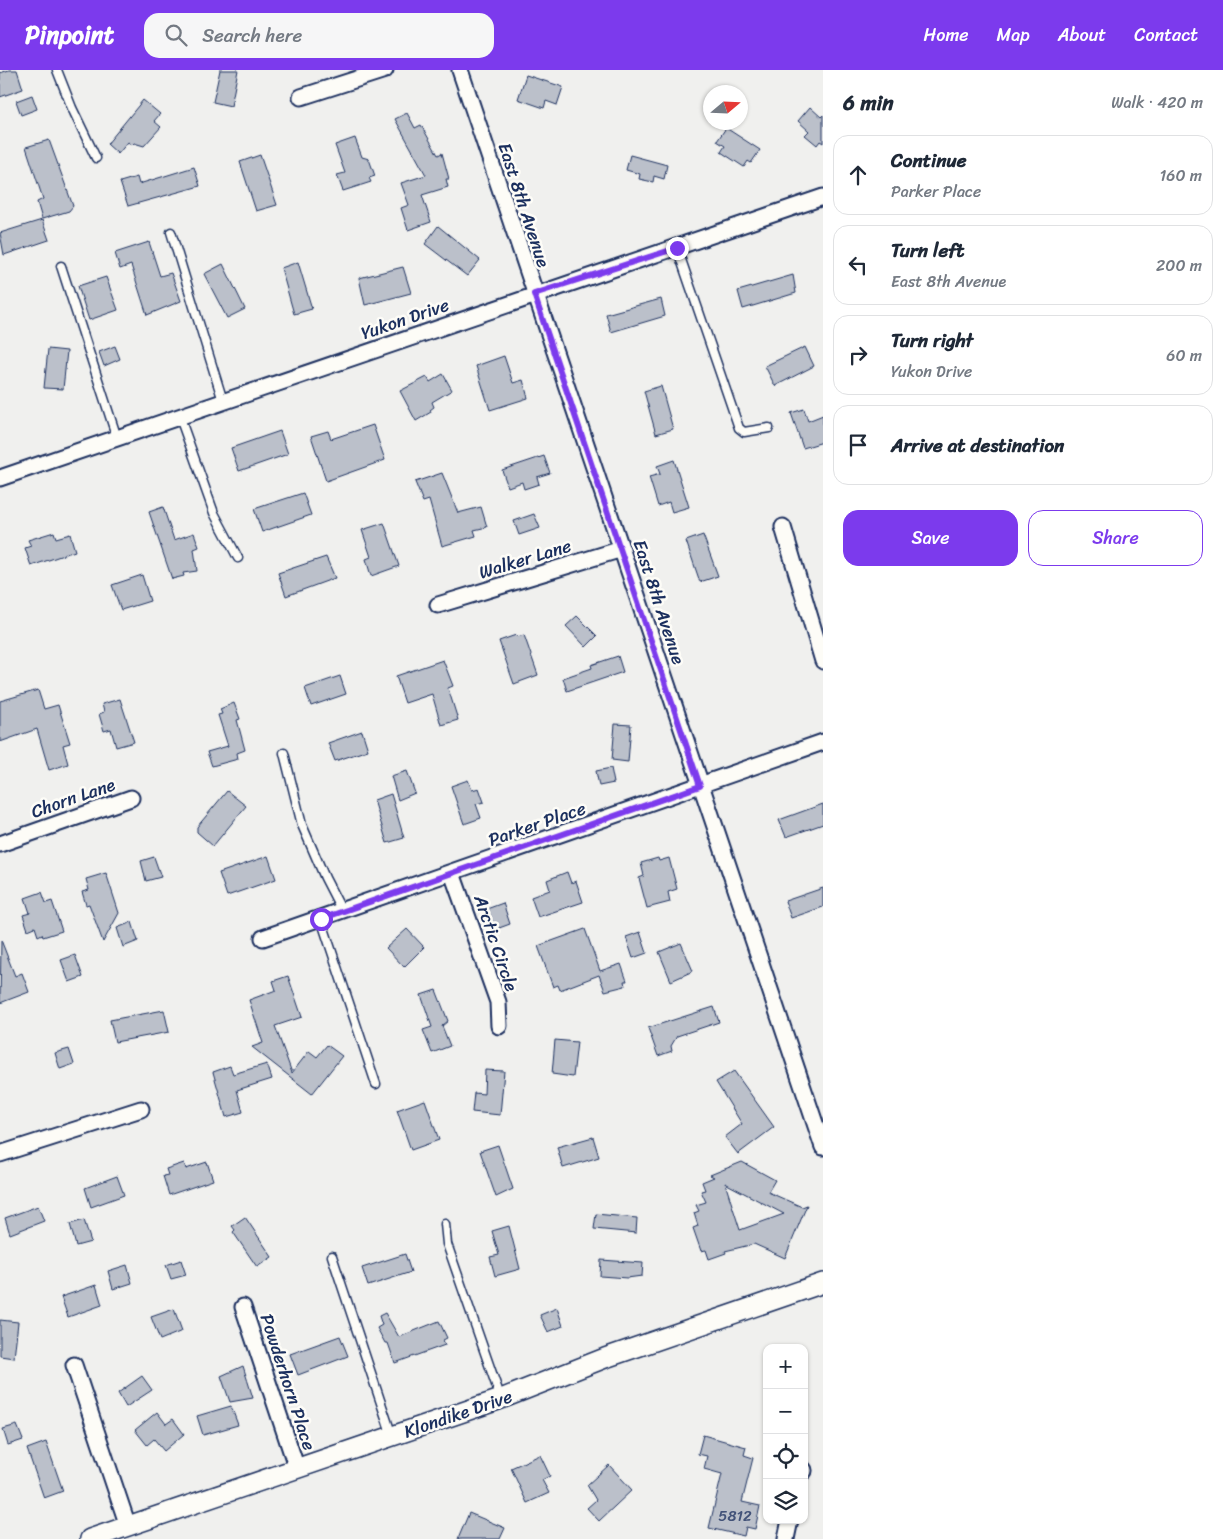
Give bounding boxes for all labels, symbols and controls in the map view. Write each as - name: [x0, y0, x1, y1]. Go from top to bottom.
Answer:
- search box: [144, 13, 494, 58]
- text: Pinpoint: [25, 14, 114, 56]
- text: Search here: [202, 19, 302, 52]
- text: Home: [924, 19, 969, 51]
- text: Map: [997, 19, 1030, 51]
- text: About: [1058, 19, 1106, 51]
- text: Contact: [1134, 19, 1198, 51]
- icon: search: [162, 21, 190, 49]
- text: 6 min: [843, 84, 894, 122]
- north arrow: [703, 85, 748, 130]
- text: Walk · 420 m: [1111, 88, 1203, 117]
- street label: East 8th Avenue: [489, 138, 559, 272]
- text: Continue: [891, 144, 967, 177]
- icon: ahead: [844, 161, 872, 189]
- text: 160 m: [1159, 161, 1202, 190]
- text: Parker Place: [891, 177, 981, 206]
- text: Turn left: [891, 234, 964, 267]
- route end: [666, 237, 689, 260]
- icon: left: [844, 251, 872, 279]
- text: 200 m: [1156, 251, 1202, 280]
- text: East 8th Avenue: [891, 267, 1006, 296]
- street label: Yukon Drive: [357, 289, 453, 349]
- text: Turn right: [891, 324, 973, 357]
- icon: right: [844, 341, 872, 369]
- text: 60 m: [1166, 341, 1202, 370]
- text: Yukon Drive: [891, 357, 972, 386]
- text: Arrive at destination: [891, 429, 1064, 462]
- icon: arrive: [844, 431, 872, 459]
- button: Save: [843, 510, 1018, 566]
- button: Share: [1028, 510, 1203, 566]
- street label: Walker Lane: [475, 530, 575, 588]
- street label: East 8th Avenue: [624, 535, 694, 669]
- street label: Chorn Lane: [26, 769, 120, 827]
- street label: Parker Place: [484, 792, 590, 856]
- street label: Arctic Circle: [464, 889, 528, 996]
- route start: [310, 908, 333, 931]
- street label: Powderhorn Place: [251, 1309, 325, 1455]
- map controls: [763, 1344, 808, 1524]
- button: +: [763, 1344, 808, 1389]
- street label: Klondike Drive: [399, 1380, 517, 1448]
- button: −: [763, 1389, 808, 1434]
- button: locate: [763, 1434, 808, 1479]
- button: layers: [763, 1479, 808, 1524]
- house number: 5812: [718, 1503, 752, 1529]

